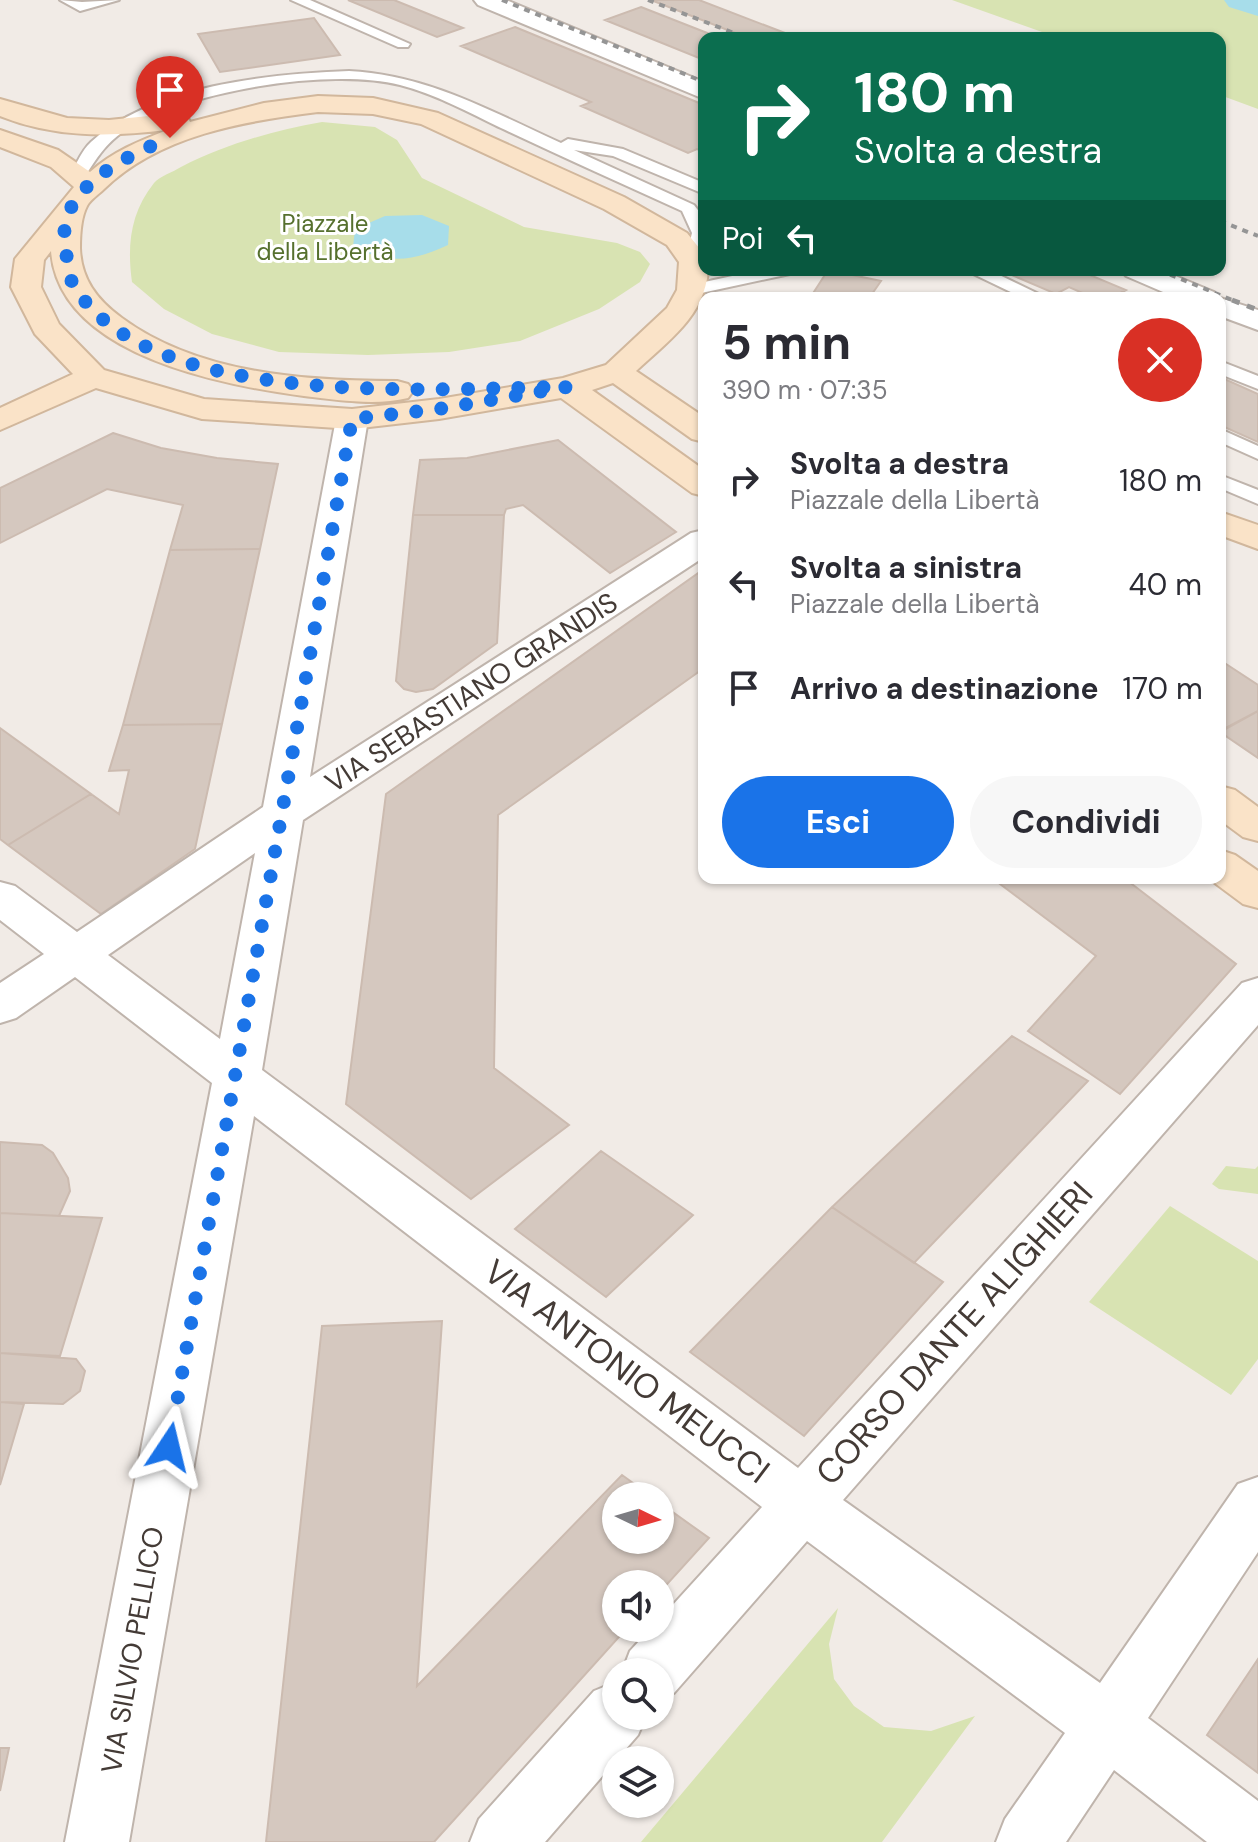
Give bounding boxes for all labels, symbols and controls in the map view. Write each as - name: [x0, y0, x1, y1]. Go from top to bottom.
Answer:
- pin: [136, 56, 204, 138]
- text: 180 m: [854, 56, 1015, 129]
- icon: right: [722, 64, 826, 168]
- icon: arrive: [148, 68, 192, 112]
- text: Svolta a destra: [854, 127, 1102, 174]
- park label: Piazzale della Libertà: [256, 208, 394, 267]
- icon: left: [780, 216, 824, 260]
- text: Poi: [722, 219, 764, 258]
- text: 5 min: [722, 311, 851, 374]
- button: close: [1118, 318, 1202, 402]
- text: 390 m · 07:35: [722, 373, 888, 407]
- text: Svolta a destra: [790, 444, 1009, 483]
- icon: right: [722, 458, 766, 502]
- text: 180 m: [1119, 461, 1202, 500]
- text: Piazzale della Libertà: [790, 483, 1040, 517]
- text: Svolta a sinistra: [790, 548, 1022, 587]
- icon: left: [722, 562, 766, 606]
- text: 40 m: [1129, 565, 1202, 604]
- street label: VIA SEBASTIANO GRANDIS: [318, 584, 625, 801]
- text: Piazzale della Libertà: [790, 587, 1040, 621]
- icon: arrive: [722, 666, 766, 710]
- text: Arrivo a destinazione: [790, 669, 1099, 708]
- text: 170 m: [1123, 669, 1203, 708]
- button: Esci: [722, 776, 954, 868]
- button: Condividi: [970, 776, 1202, 868]
- street label: CORSO DANTE ALIGHIERI: [806, 1172, 1103, 1495]
- street label: VIA ANTONIO MEUCCI: [475, 1249, 778, 1494]
- position arrow: [127, 1405, 211, 1489]
- north arrow: [602, 1482, 674, 1554]
- map controls: [602, 1482, 674, 1818]
- street label: VIA SILVIO PELLICO: [93, 1524, 172, 1776]
- button: sound: [602, 1570, 674, 1642]
- button: search: [602, 1658, 674, 1730]
- button: layers: [602, 1746, 674, 1818]

